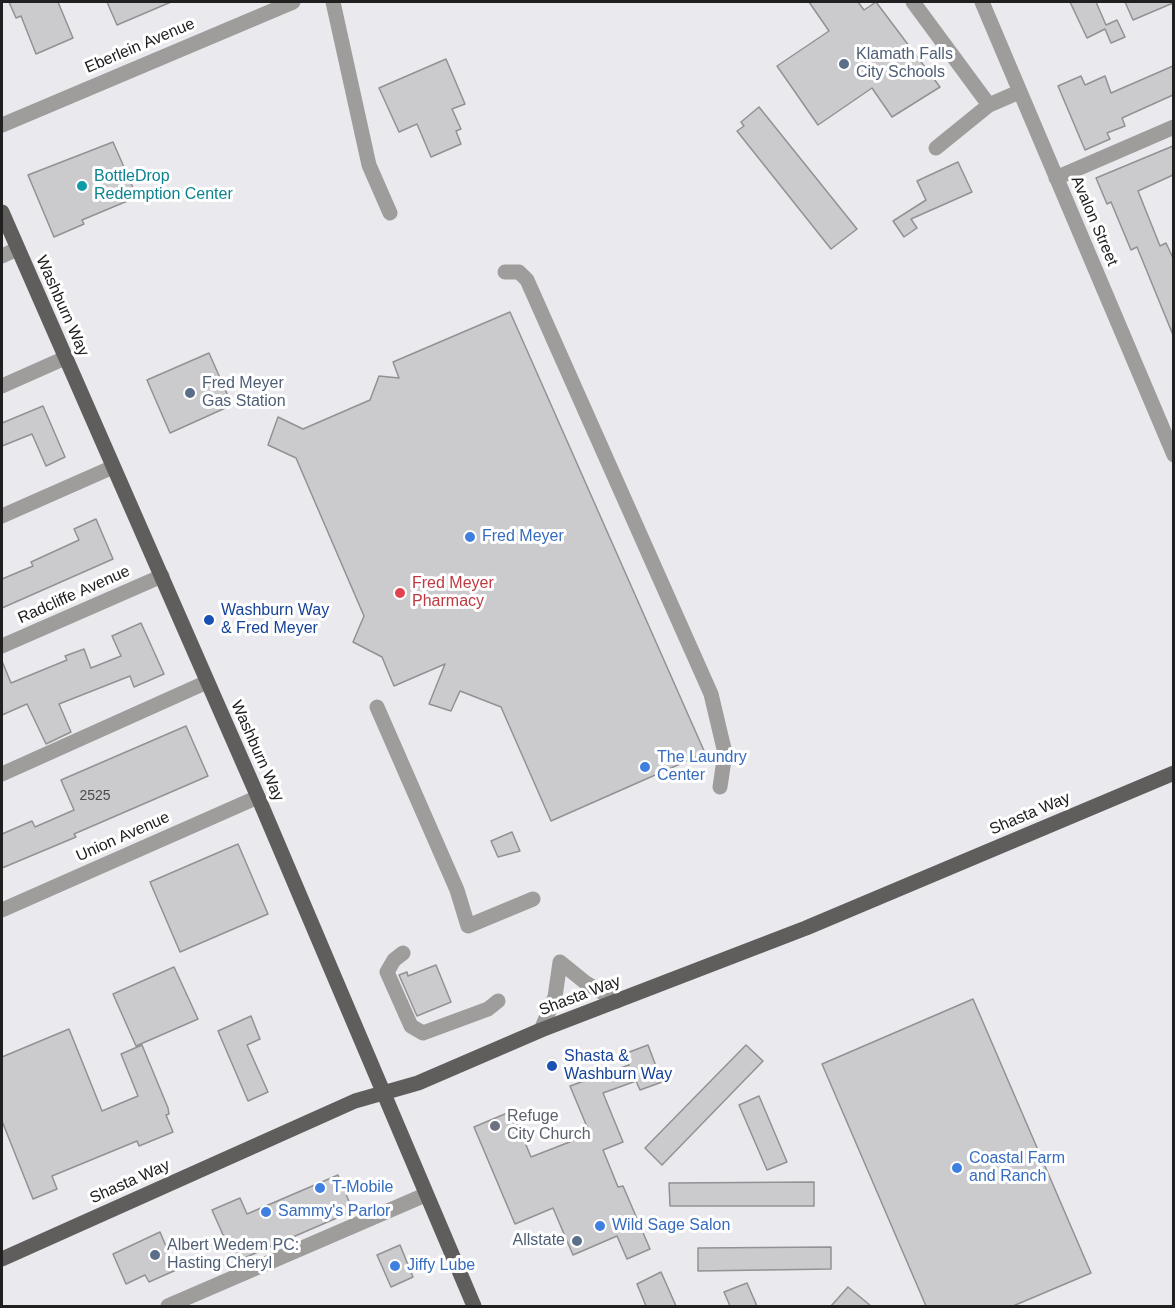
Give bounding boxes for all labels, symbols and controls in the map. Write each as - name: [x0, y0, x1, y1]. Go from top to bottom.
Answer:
- street label: Eberlein Avenue: [82, 14, 198, 78]
- place label: Klamath Falls City Schools: [856, 45, 953, 83]
- marker: Klamath Falls City Schools: [837, 57, 851, 71]
- place label: BottleDrop Redemption Center: [94, 167, 233, 205]
- street label: Avalon Street: [1066, 173, 1122, 269]
- marker: BottleDrop Redemption Center: [75, 179, 89, 193]
- street label: Washburn Way: [31, 253, 93, 359]
- place label: Fred Meyer Gas Station: [202, 374, 286, 412]
- marker: Fred Meyer Gas Station: [183, 386, 197, 400]
- place label: Fred Meyer: [482, 527, 564, 547]
- marker: Fred Meyer: [463, 530, 477, 544]
- street label: Radcliffe Avenue: [15, 562, 133, 628]
- place label: Fred Meyer Pharmacy: [412, 574, 494, 612]
- marker: Fred Meyer Pharmacy: [393, 586, 407, 600]
- place label: Washburn Way & Fred Meyer: [221, 601, 329, 639]
- marker: Washburn Way & Fred Meyer: [202, 613, 216, 627]
- street label: Washburn Way: [226, 698, 288, 804]
- place label: The Laundry Center: [657, 748, 747, 786]
- marker: The Laundry Center: [638, 760, 652, 774]
- house number: 2525: [79, 788, 111, 804]
- street label: Shasta Way: [987, 788, 1073, 840]
- street label: Union Avenue: [73, 808, 173, 866]
- street label: Shasta Way: [537, 972, 623, 1020]
- place label: Shasta & Washburn Way: [564, 1047, 672, 1085]
- marker: Shasta & Washburn Way: [545, 1059, 559, 1073]
- place label: Refuge City Church: [507, 1107, 591, 1145]
- marker: Refuge City Church: [488, 1119, 502, 1133]
- place label: Coastal Farm and Ranch: [969, 1149, 1065, 1187]
- street label: Shasta Way: [87, 1156, 173, 1208]
- marker: Coastal Farm and Ranch: [950, 1161, 964, 1175]
- place label: T-Mobile: [332, 1178, 393, 1198]
- marker: T-Mobile: [313, 1181, 327, 1195]
- place label: Sammy's Parlor: [278, 1202, 390, 1222]
- marker: Sammy's Parlor: [259, 1205, 273, 1219]
- place label: Wild Sage Salon: [612, 1216, 730, 1236]
- marker: Wild Sage Salon: [593, 1219, 607, 1233]
- place label: Allstate: [513, 1231, 565, 1251]
- marker: Allstate: [570, 1234, 584, 1248]
- place label: Albert Wedem PC: Hasting Cheryl: [167, 1236, 299, 1274]
- marker: Albert Wedem PC: Hasting Cheryl: [148, 1248, 162, 1262]
- place label: Jiffy Lube: [407, 1256, 475, 1276]
- marker: Jiffy Lube: [388, 1259, 402, 1273]

